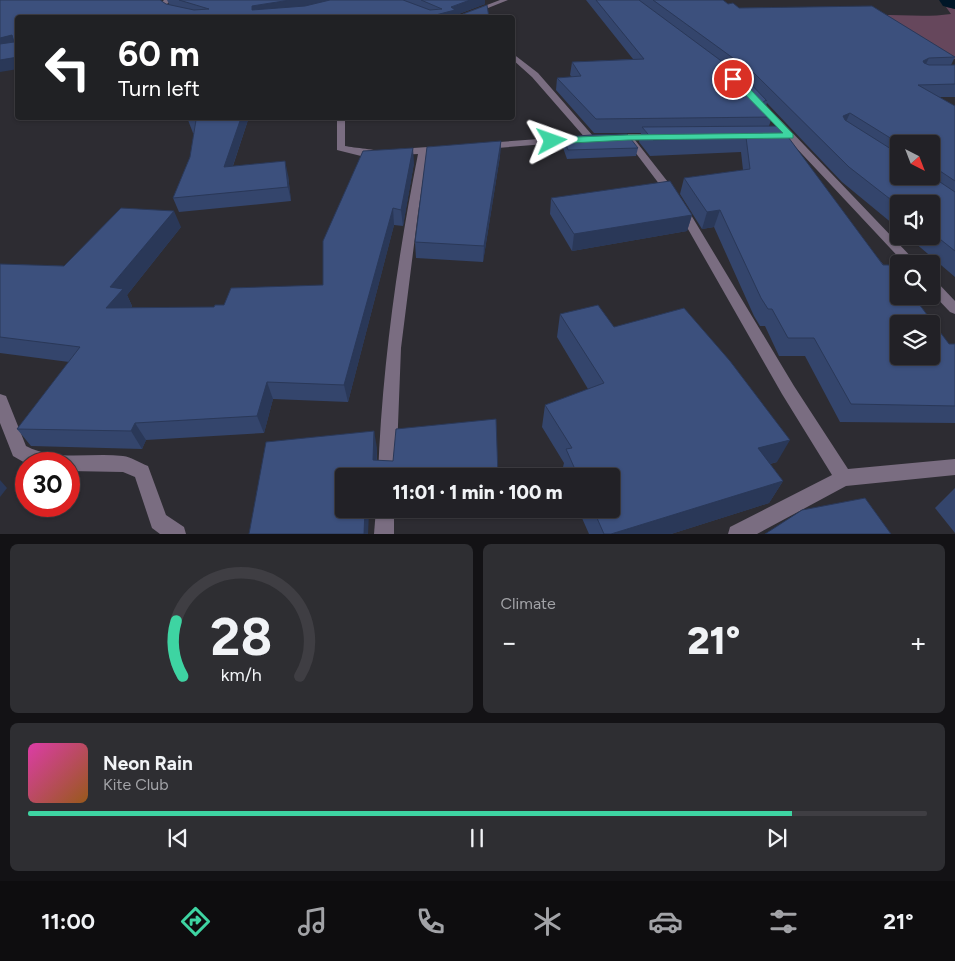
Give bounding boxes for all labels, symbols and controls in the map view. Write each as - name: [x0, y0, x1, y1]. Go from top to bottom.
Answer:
- text: 60 m: [118, 33, 200, 75]
- icon: left: [35, 35, 100, 100]
- pin: [712, 58, 754, 100]
- icon: arrive: [719, 65, 747, 93]
- text: Turn left: [118, 75, 200, 102]
- position arrow: [525, 114, 577, 166]
- north arrow: [890, 135, 940, 185]
- map controls: [890, 135, 940, 365]
- button: sound: [890, 195, 940, 245]
- button: search: [890, 255, 940, 305]
- button: layers: [890, 315, 940, 365]
- speed limit sign: 30: [15, 452, 80, 517]
- text: 11:01 · 1 min · 100 m: [392, 481, 563, 504]
- text: Climate: [501, 594, 556, 613]
- text: 28: [210, 606, 272, 668]
- text: 21°: [687, 618, 740, 664]
- text: −: [501, 625, 518, 659]
- text: +: [910, 625, 927, 659]
- text: km/h: [221, 664, 262, 685]
- text: Neon Rain: [103, 752, 193, 775]
- text: Kite Club: [103, 775, 169, 794]
- icon: previous: [164, 824, 192, 852]
- icon: pause: [463, 824, 491, 852]
- icon: next: [763, 824, 791, 852]
- icon: directions: [178, 904, 213, 939]
- icon: music: [295, 904, 330, 939]
- icon: phone: [413, 904, 448, 939]
- icon: climate: [530, 904, 565, 939]
- icon: car: [648, 904, 683, 939]
- icon: filters: [766, 904, 801, 939]
- text: 11:00: [41, 908, 95, 935]
- text: 21°: [883, 908, 914, 935]

